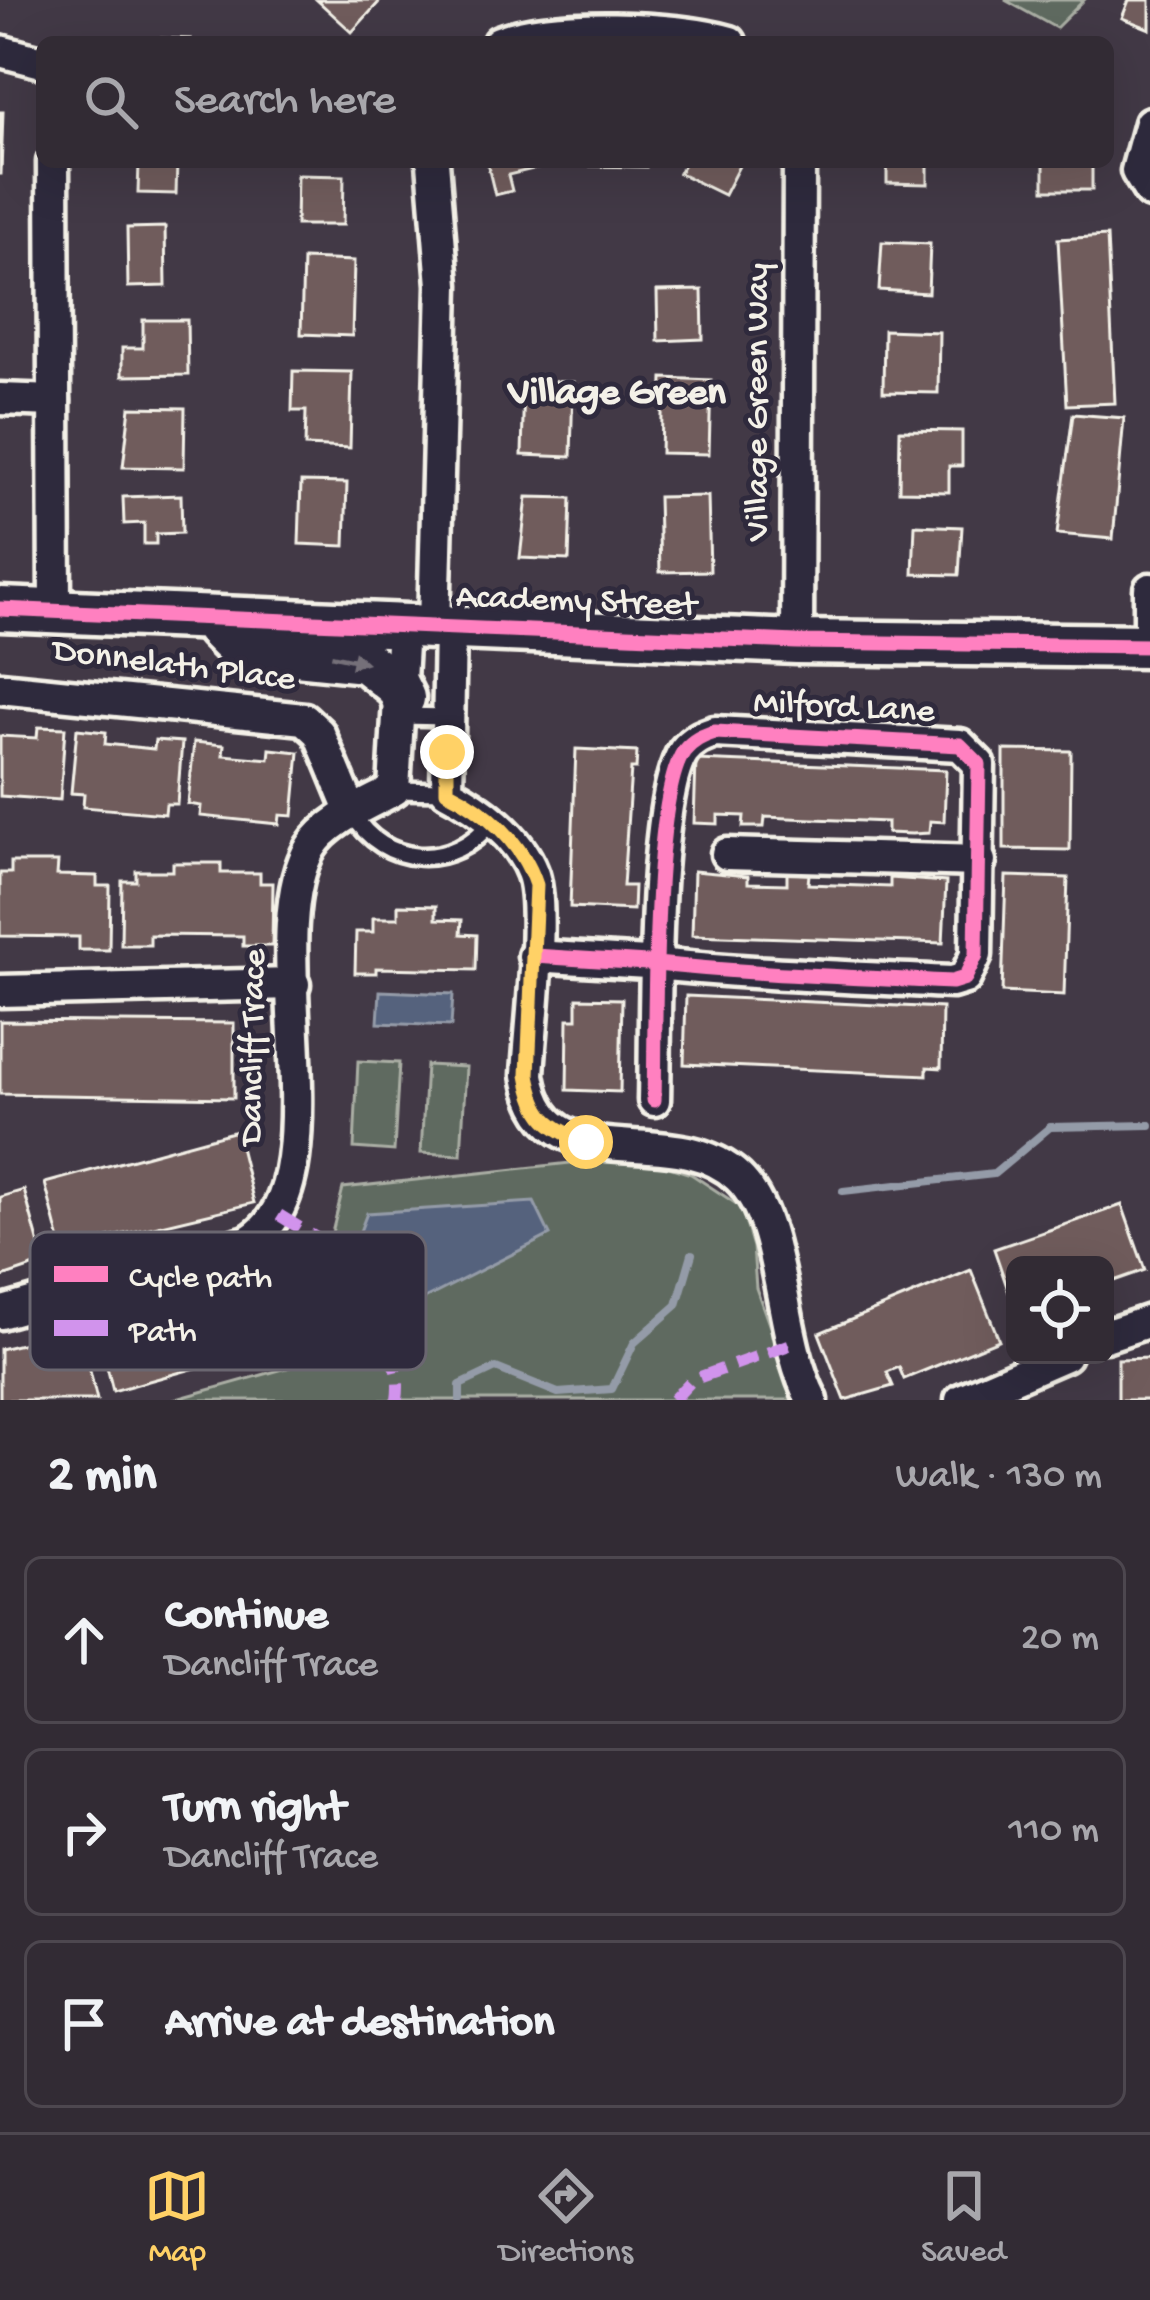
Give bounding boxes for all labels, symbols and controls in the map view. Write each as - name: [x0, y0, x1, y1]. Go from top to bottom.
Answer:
- search box: [36, 36, 1114, 168]
- icon: search: [78, 69, 144, 135]
- text: Search here: [174, 76, 396, 129]
- street label: Village Green Way: [738, 263, 781, 542]
- district label: Village Green: [506, 372, 726, 418]
- street label: Academy Street: [455, 577, 700, 629]
- street label: Donnelath Place: [48, 631, 298, 703]
- one-way arrow: [330, 651, 368, 670]
- street label: Milford Lane: [752, 683, 936, 735]
- route end: [420, 725, 474, 779]
- street label: Dancliff Trace: [232, 948, 278, 1148]
- route start: [559, 1115, 613, 1169]
- legend: [30, 1232, 426, 1370]
- map controls: [1006, 1256, 1114, 1364]
- button: locate: [1006, 1256, 1114, 1364]
- text: Cycle path: [129, 1261, 272, 1299]
- text: Path: [128, 1315, 197, 1353]
- text: 2 min: [48, 1448, 157, 1508]
- text: Walk · 130 m: [895, 1455, 1102, 1501]
- text: Continue: [165, 1591, 328, 1644]
- icon: ahead: [51, 1607, 117, 1673]
- text: 20 m: [1021, 1617, 1099, 1663]
- text: Dancliff Trace: [165, 1644, 378, 1690]
- text: Turn right: [165, 1783, 345, 1836]
- icon: right: [51, 1799, 117, 1865]
- text: 110 m: [1008, 1809, 1099, 1855]
- text: Dancliff Trace: [165, 1836, 378, 1882]
- icon: arrive: [51, 1991, 117, 2057]
- text: Arrive at destination: [165, 1998, 554, 2051]
- tab: Map: [144, 2163, 210, 2273]
- tab: Directions: [499, 2163, 633, 2273]
- tab: Saved: [921, 2163, 1006, 2273]

